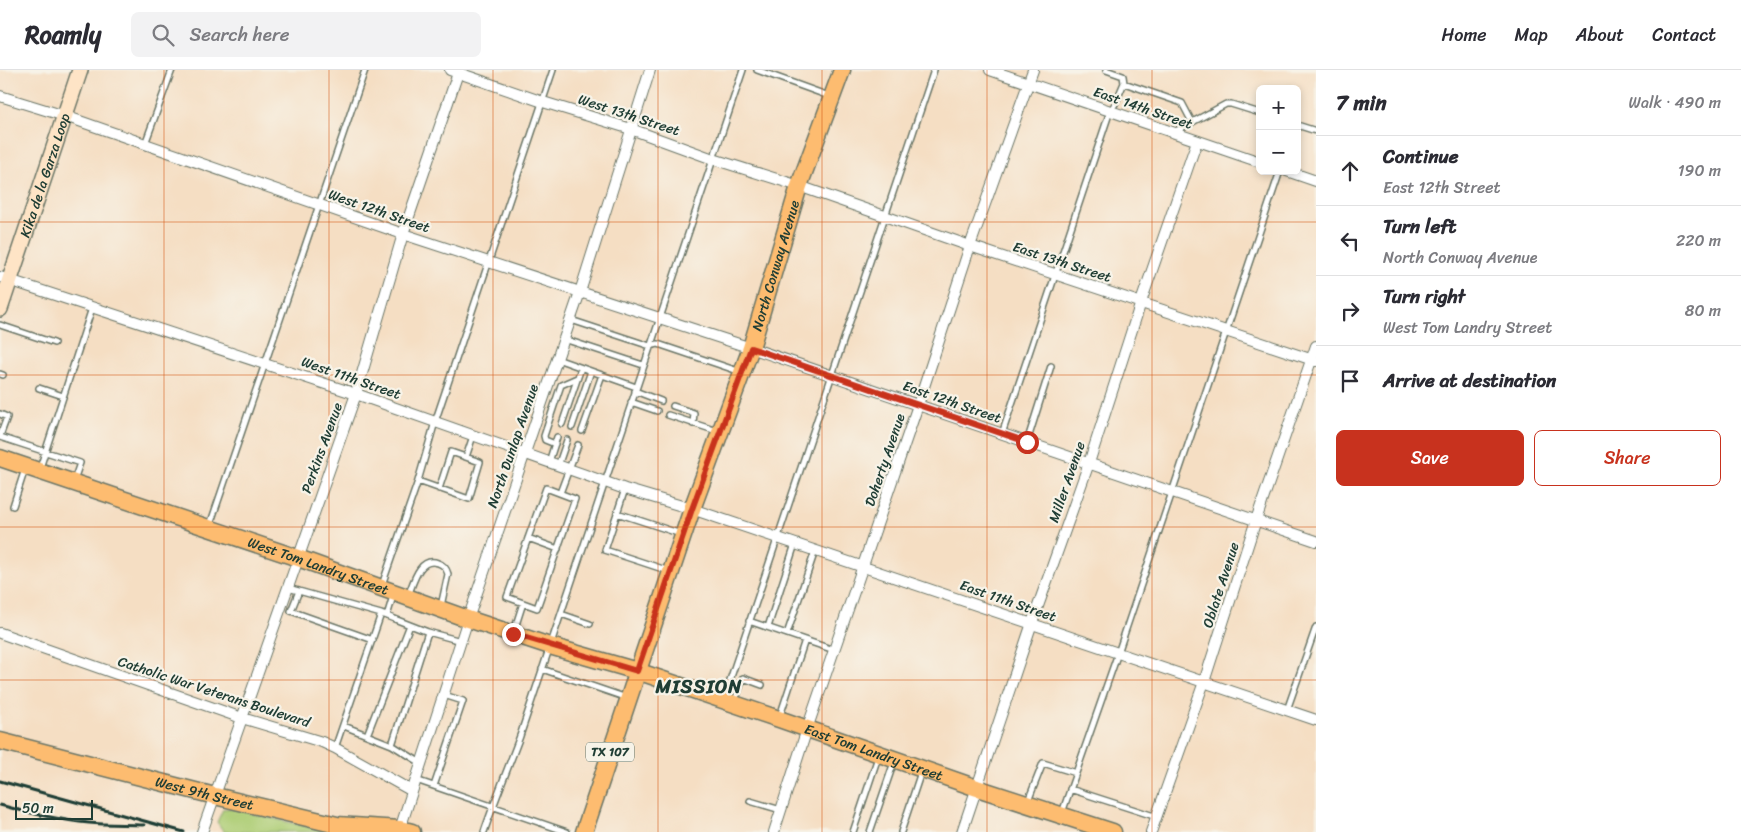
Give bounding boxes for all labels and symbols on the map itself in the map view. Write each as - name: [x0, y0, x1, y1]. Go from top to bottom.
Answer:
- street label: East 14th Street: [1090, 79, 1196, 137]
- street label: West 13th Street: [575, 87, 683, 143]
- street label: Kika de la Garza Loop: [12, 109, 77, 241]
- street label: West 12th Street: [325, 182, 433, 240]
- street label: North Conway Avenue: [744, 197, 807, 334]
- street label: East 13th Street: [1009, 234, 1115, 290]
- street label: West 11th Street: [298, 349, 404, 407]
- street label: East 12th Street: [899, 373, 1005, 431]
- street label: North Dunlap Avenue: [480, 380, 546, 511]
- street label: Perkins Avenue: [294, 399, 350, 497]
- street label: Doherty Avenue: [857, 410, 913, 510]
- route start: [1016, 431, 1039, 454]
- street label: Miller Avenue: [1041, 438, 1093, 526]
- street label: West Tom Landry Street: [244, 529, 392, 602]
- street label: Oblate Avenue: [1195, 539, 1247, 631]
- street label: East 11th Street: [956, 573, 1060, 629]
- route end: [502, 623, 525, 646]
- street label: Catholic War Veterans Boulevard: [115, 649, 315, 735]
- district label: MISSION: [655, 670, 742, 703]
- street label: East Tom Landry Street: [801, 716, 946, 788]
- road number: TX 107: [586, 742, 634, 762]
- street label: West 9th Street: [153, 769, 256, 817]
- scale bar: [15, 797, 92, 820]

